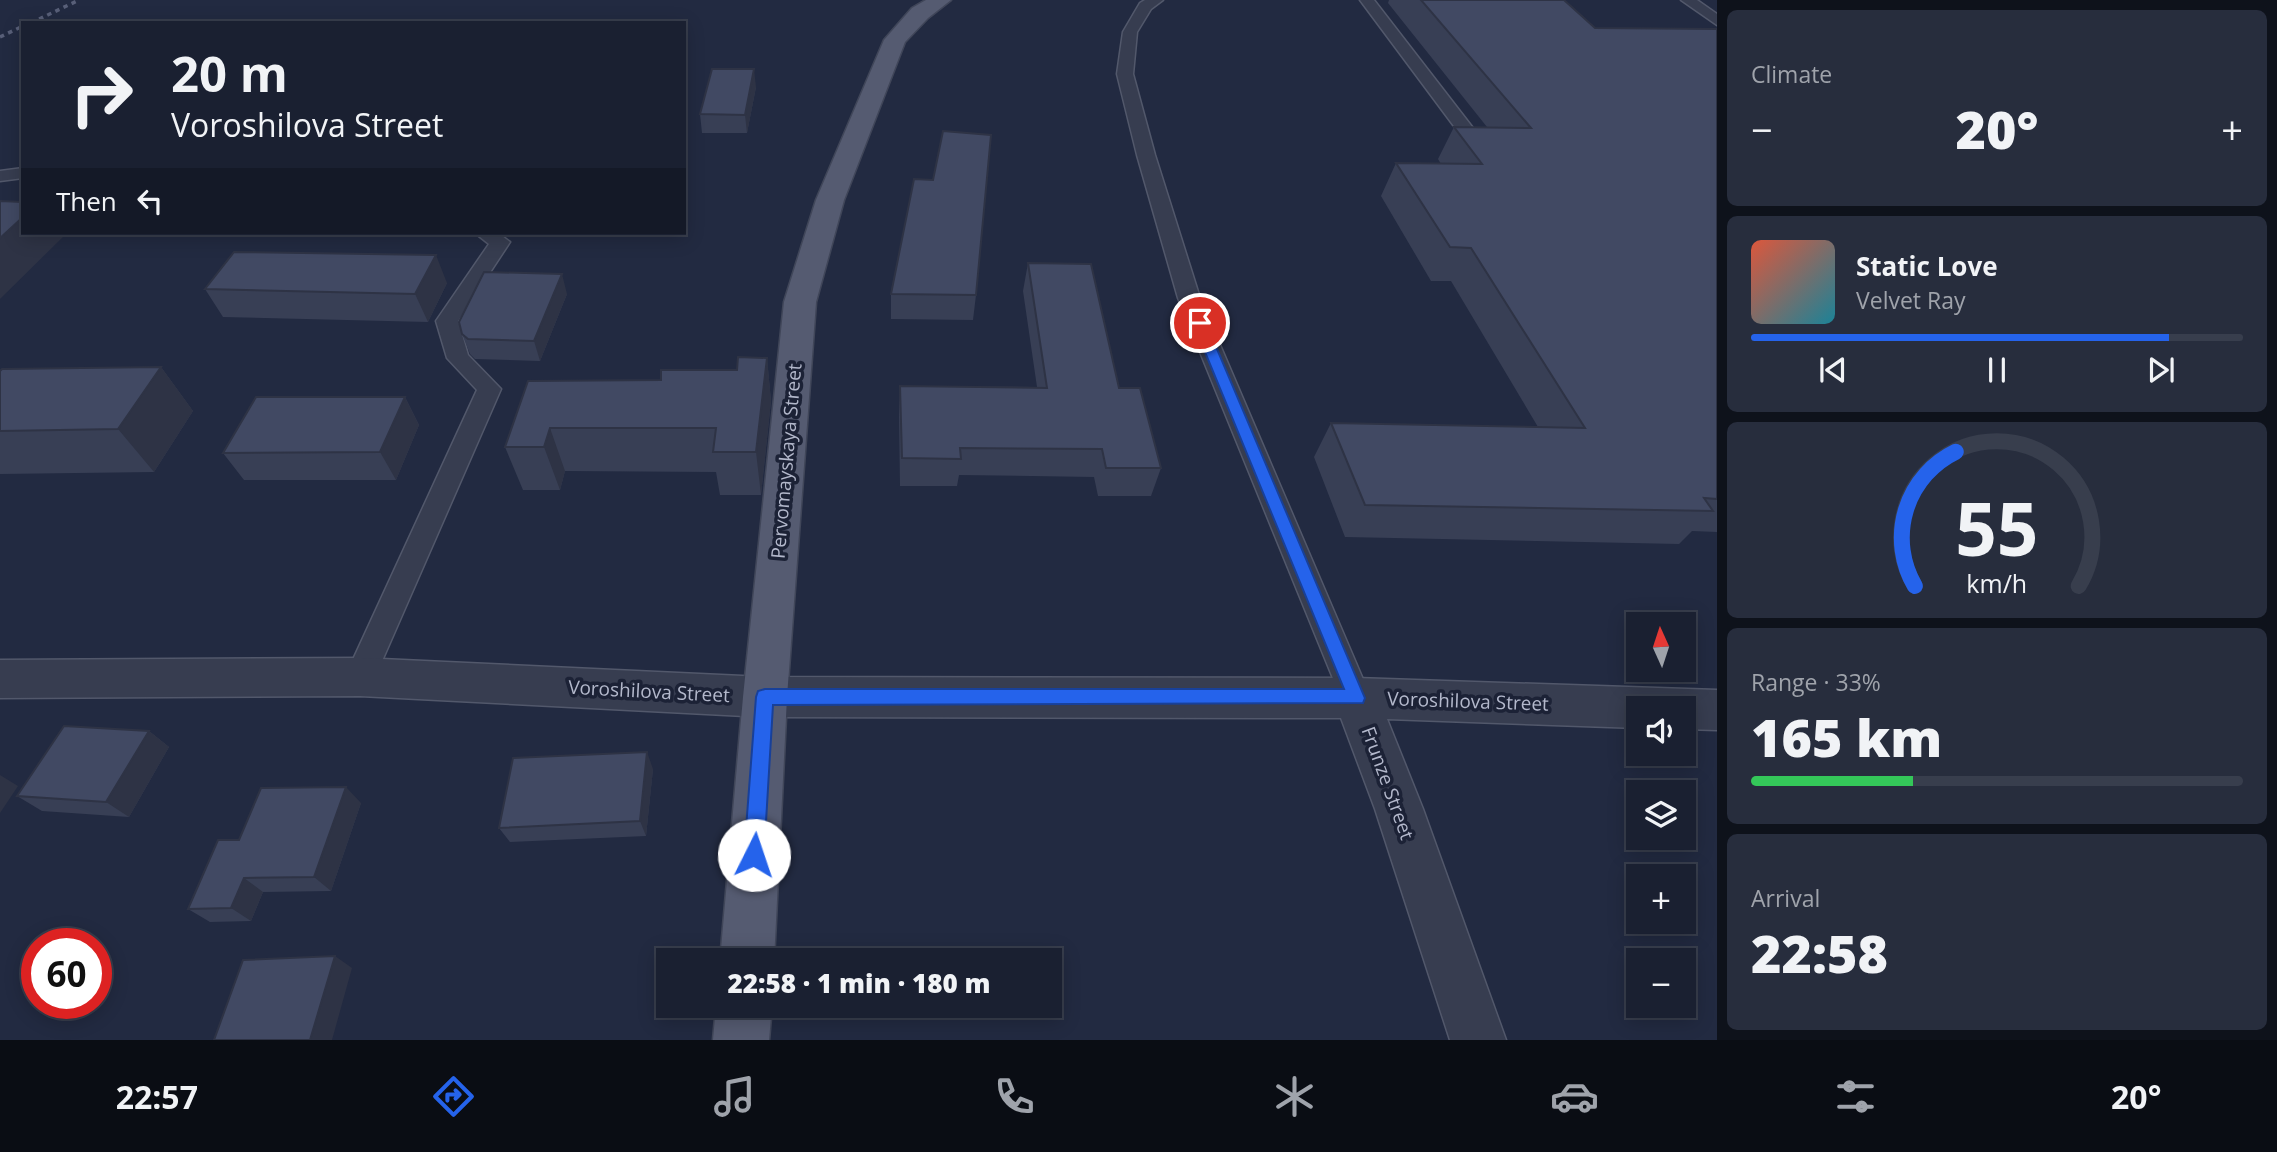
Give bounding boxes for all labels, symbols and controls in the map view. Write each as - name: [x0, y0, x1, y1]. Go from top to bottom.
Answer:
- text: 20 m: [171, 40, 288, 106]
- icon: right: [56, 49, 147, 140]
- text: Climate: [1751, 58, 1832, 90]
- text: 20°: [1956, 93, 2038, 164]
- text: Voroshilova Street: [171, 103, 443, 146]
- text: −: [1751, 103, 1773, 155]
- text: +: [2221, 103, 2243, 155]
- icon: left: [131, 182, 169, 220]
- text: Then: [56, 183, 117, 219]
- text: Static Love: [1856, 248, 1998, 284]
- text: Velvet Ray: [1856, 284, 1966, 316]
- pin: [1170, 293, 1230, 353]
- icon: arrive: [1181, 304, 1219, 342]
- icon: previous: [1814, 351, 1852, 389]
- icon: pause: [1978, 351, 2016, 389]
- icon: next: [2142, 351, 2180, 389]
- street label: Pervomayskaya Street: [765, 362, 808, 560]
- text: 55: [1955, 478, 2039, 577]
- text: km/h: [1967, 566, 2027, 600]
- north arrow: [1626, 612, 1696, 682]
- map controls: [1626, 612, 1696, 1018]
- text: Range · 33%: [1751, 666, 1881, 698]
- street label: Voroshilova Street: [568, 674, 731, 708]
- street label: Voroshilova Street: [1387, 685, 1549, 717]
- button: sound: [1626, 696, 1696, 766]
- text: 165 km: [1751, 701, 1942, 772]
- street label: Frunze Street: [1356, 723, 1421, 843]
- button: layers: [1626, 780, 1696, 850]
- position arrow: [717, 818, 791, 892]
- button: +: [1626, 864, 1696, 934]
- text: Arrival: [1751, 882, 1820, 914]
- text: 22:58: [1751, 917, 1888, 988]
- speed limit sign: 60: [21, 928, 112, 1019]
- button: −: [1626, 948, 1696, 1018]
- text: 22:58 · 1 min · 180 m: [728, 965, 990, 1001]
- icon: directions: [429, 1072, 478, 1121]
- icon: music: [710, 1072, 759, 1121]
- icon: phone: [990, 1072, 1039, 1121]
- icon: climate: [1270, 1072, 1319, 1121]
- icon: car: [1550, 1072, 1599, 1121]
- icon: filters: [1831, 1072, 1880, 1121]
- text: 22:57: [116, 1075, 198, 1118]
- text: 20°: [2111, 1075, 2161, 1118]

